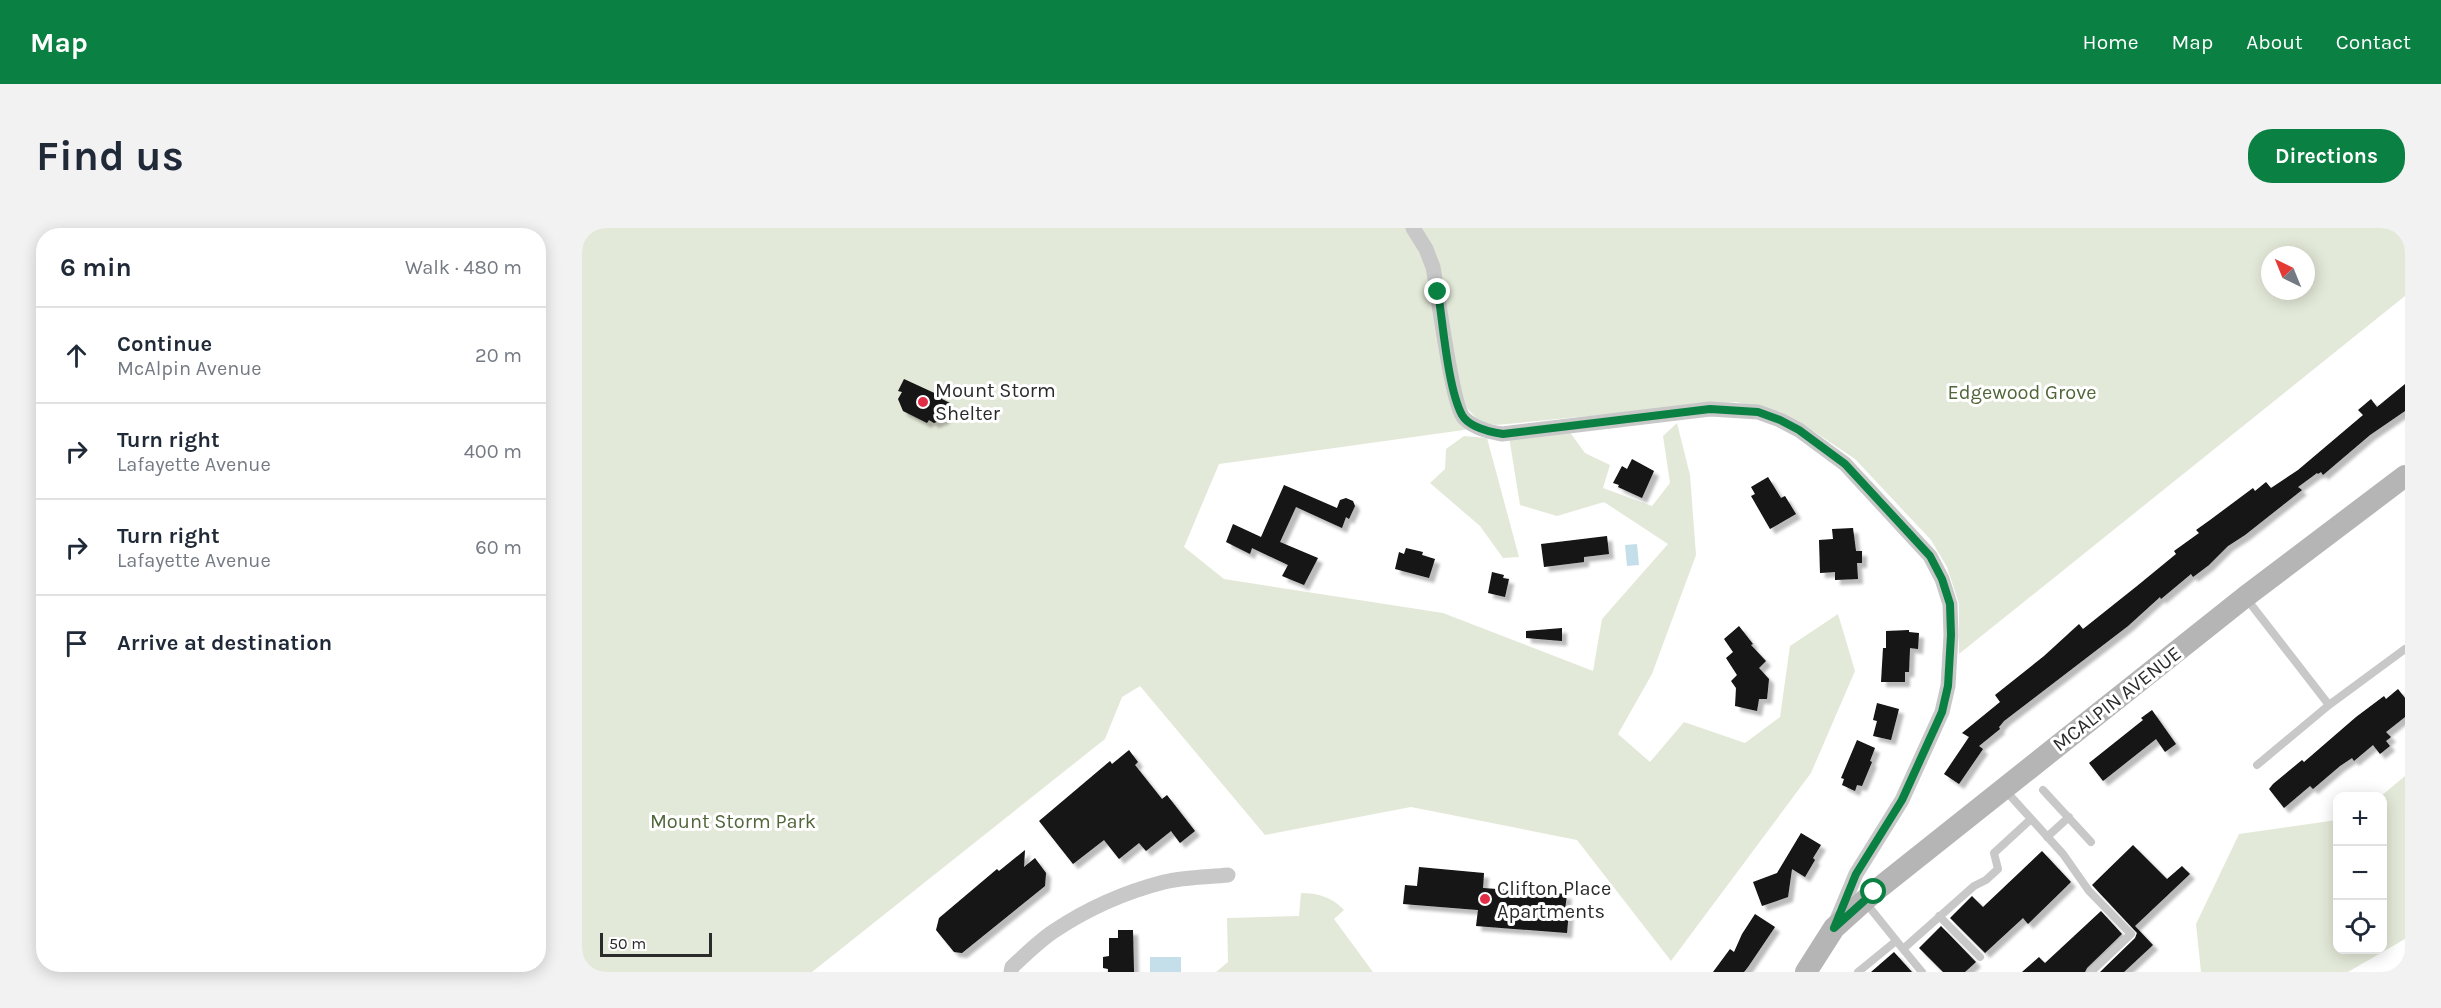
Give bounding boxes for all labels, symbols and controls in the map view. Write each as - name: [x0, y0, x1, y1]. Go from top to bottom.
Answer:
- text: Map: [30, 26, 88, 59]
- text: Home: [2083, 30, 2139, 54]
- text: Map: [2172, 30, 2213, 54]
- text: About: [2246, 30, 2303, 54]
- text: Contact: [2336, 30, 2411, 54]
- button: Directions: [2248, 129, 2405, 183]
- text: Find us: [36, 131, 184, 181]
- north arrow: [2261, 246, 2315, 300]
- text: 6 min: [60, 252, 132, 283]
- text: Walk · 480 m: [405, 256, 522, 279]
- route end: [1424, 278, 1450, 304]
- text: Continue: [117, 331, 212, 357]
- icon: ahead: [60, 339, 93, 372]
- text: 20 m: [475, 344, 522, 367]
- text: McAlpin Avenue: [117, 357, 262, 380]
- place label: Mount Storm Shelter: [935, 379, 1056, 425]
- park label: Edgewood Grove: [1948, 381, 2096, 404]
- marker: Mount Storm Shelter: [916, 395, 930, 409]
- text: Turn right: [117, 427, 220, 453]
- icon: right: [60, 435, 93, 468]
- text: 400 m: [464, 440, 522, 463]
- text: Lafayette Avenue: [117, 453, 271, 476]
- text: Turn right: [117, 523, 220, 549]
- icon: right: [60, 531, 93, 564]
- text: 60 m: [475, 536, 522, 559]
- text: Lafayette Avenue: [117, 549, 271, 572]
- icon: arrive: [60, 627, 93, 660]
- text: Arrive at destination: [117, 630, 332, 656]
- street label: MCALPIN AVENUE: [2048, 642, 2186, 756]
- map controls: [2333, 792, 2387, 954]
- button: +: [2333, 792, 2387, 846]
- park label: Mount Storm Park: [650, 810, 816, 833]
- button: −: [2333, 846, 2387, 900]
- place label: Clifton Place Apartments: [1497, 877, 1611, 923]
- route start: [1860, 878, 1886, 904]
- marker: Clifton Place Apartments: [1478, 892, 1492, 906]
- button: locate: [2333, 900, 2387, 954]
- scale bar: [600, 930, 712, 958]
- text: 50 m: [609, 934, 646, 953]

